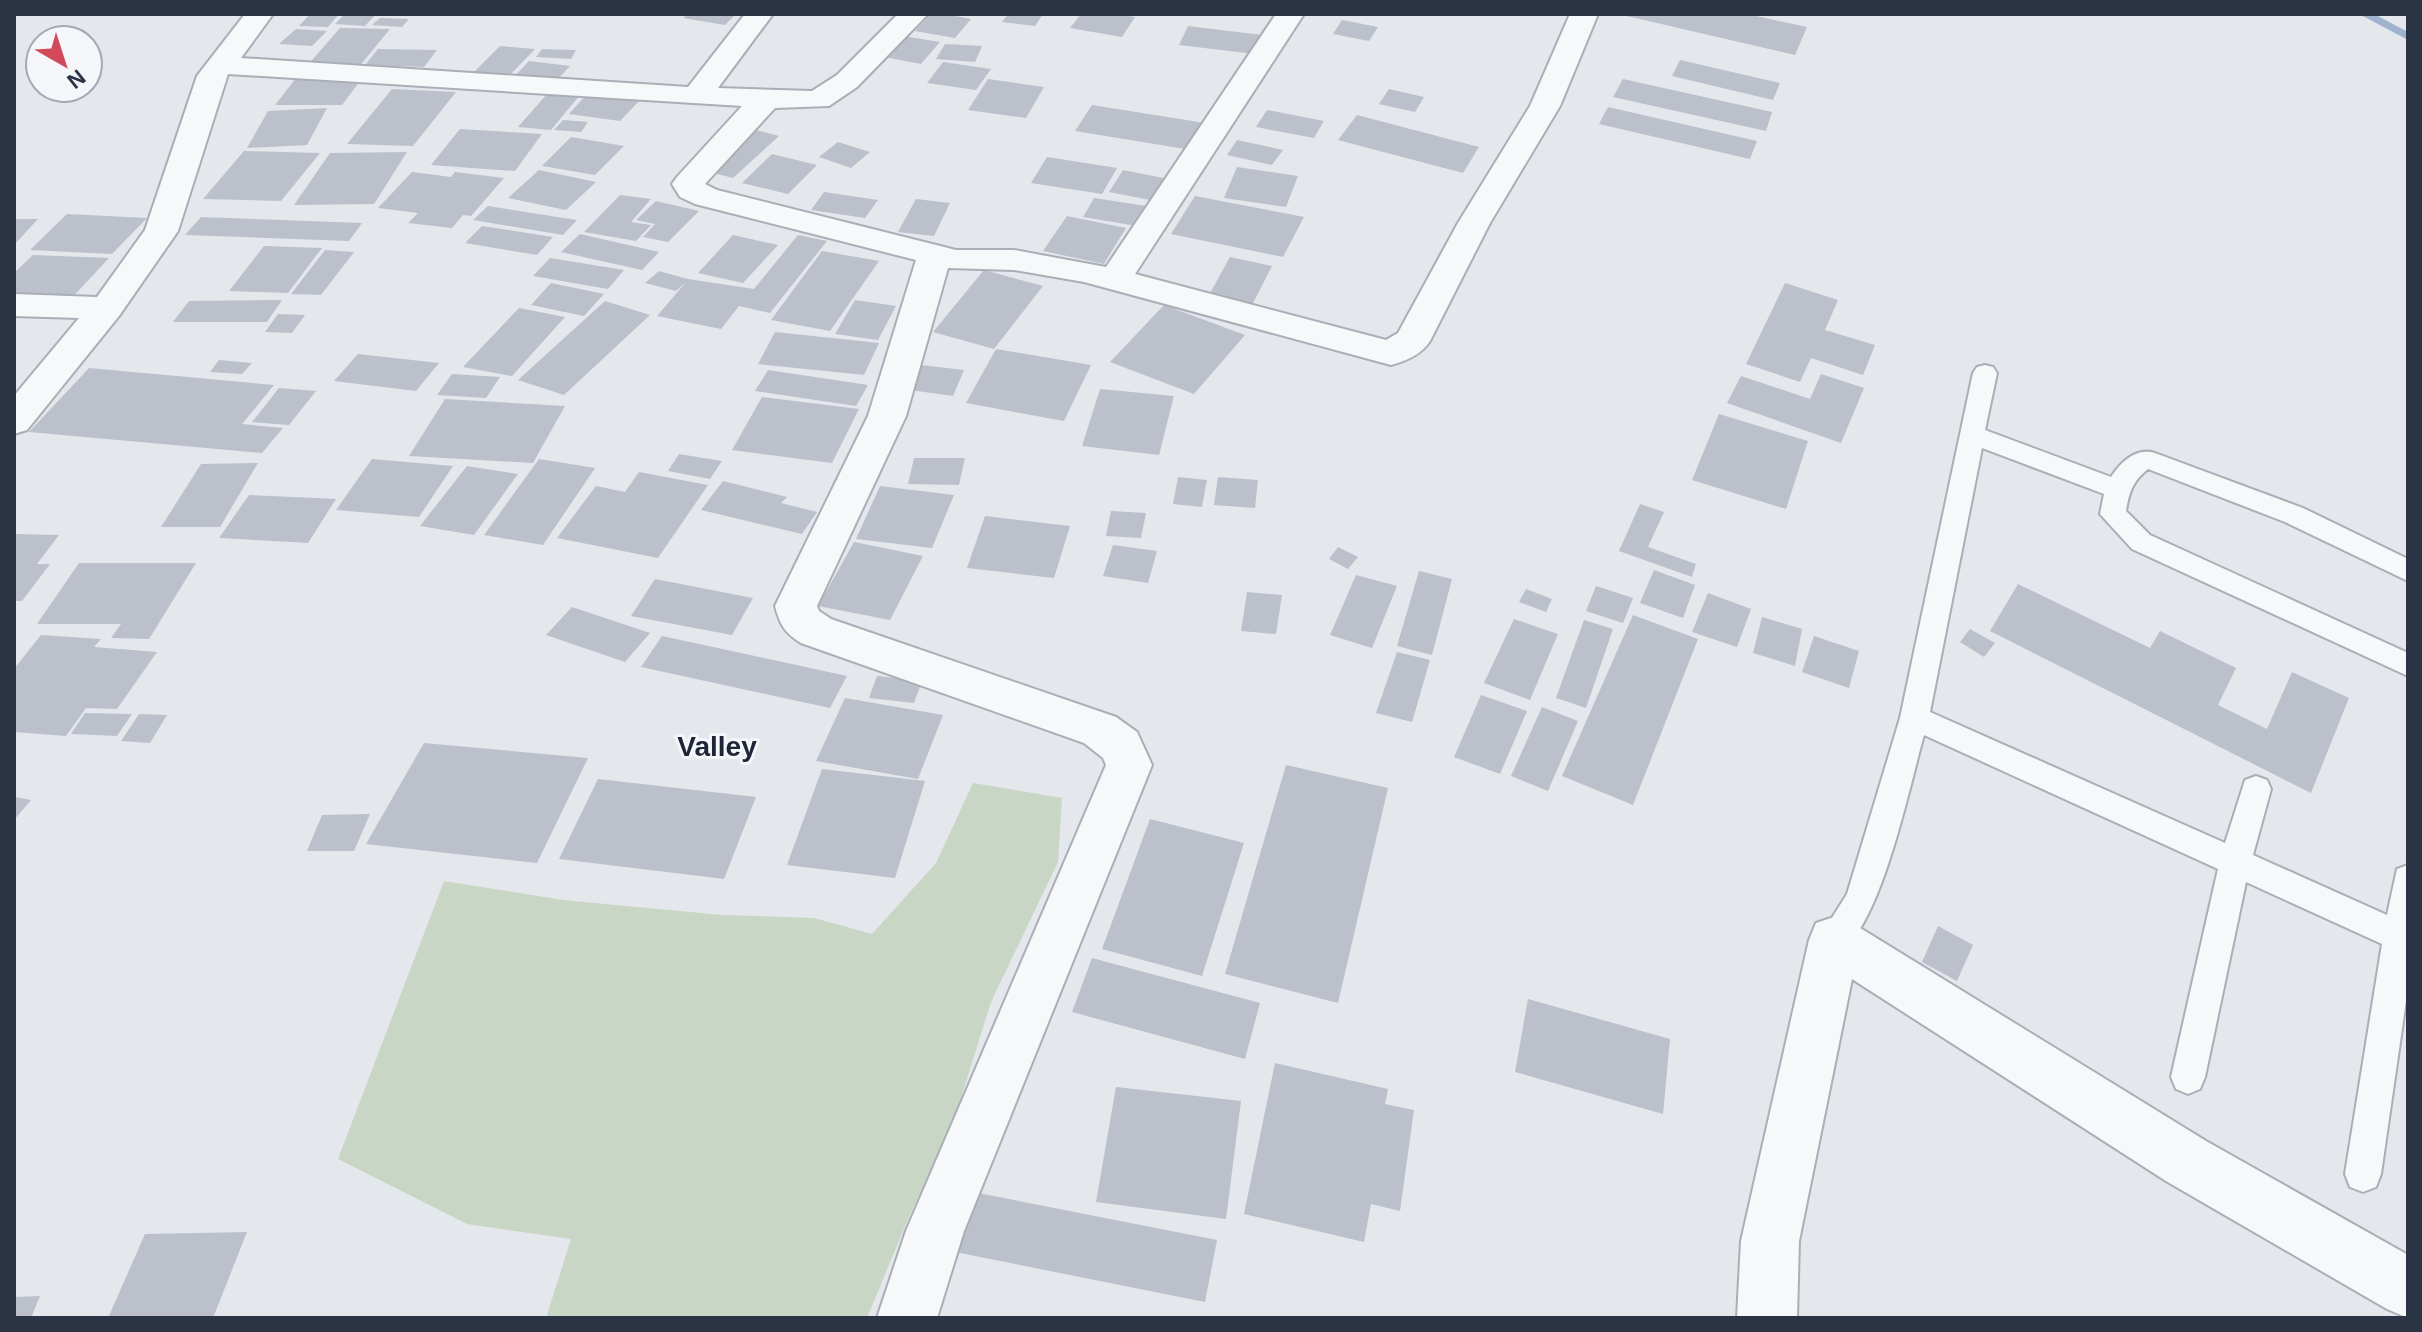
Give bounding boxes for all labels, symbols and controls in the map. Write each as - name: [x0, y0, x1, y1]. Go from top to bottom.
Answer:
- north arrow: [24, 24, 104, 104]
- text: N: [62, 64, 90, 94]
- district label: Valley: [677, 731, 757, 762]

